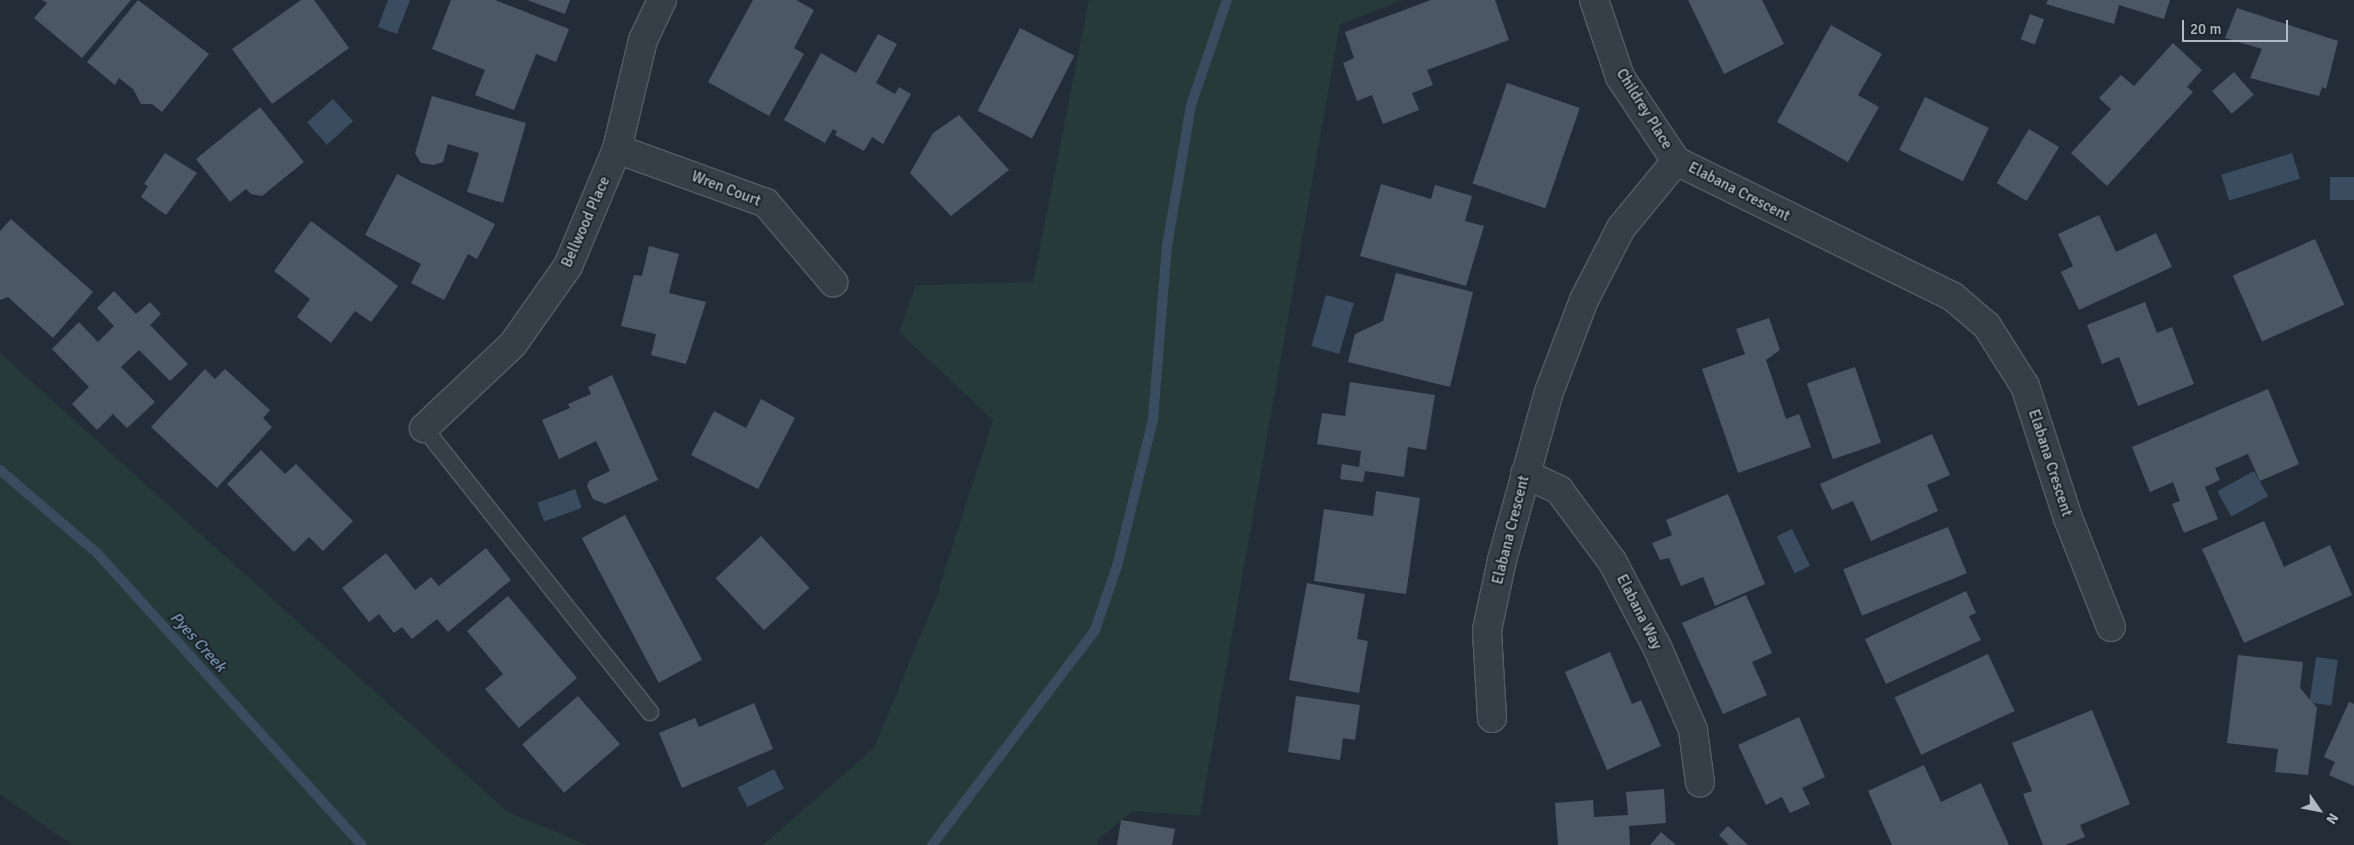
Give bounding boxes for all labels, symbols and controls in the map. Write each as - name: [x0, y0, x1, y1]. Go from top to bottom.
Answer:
- scale bar: [2184, 10, 2290, 42]
- text: 20 m: [2190, 20, 2221, 38]
- street label: Childrey Place: [1612, 65, 1676, 153]
- street label: Elabana Crescent: [1685, 159, 1793, 225]
- street label: Wren Court: [689, 168, 763, 210]
- street label: Bellwood Place: [558, 174, 614, 270]
- street label: Elabana Crescent: [2024, 407, 2076, 519]
- street label: Elabana Crescent: [1489, 474, 1533, 586]
- street label: Elabana Way: [1612, 571, 1666, 653]
- water label: Pyes Creek: [166, 608, 230, 676]
- north arrow: [2294, 785, 2344, 835]
- text: N: [2322, 810, 2342, 827]

